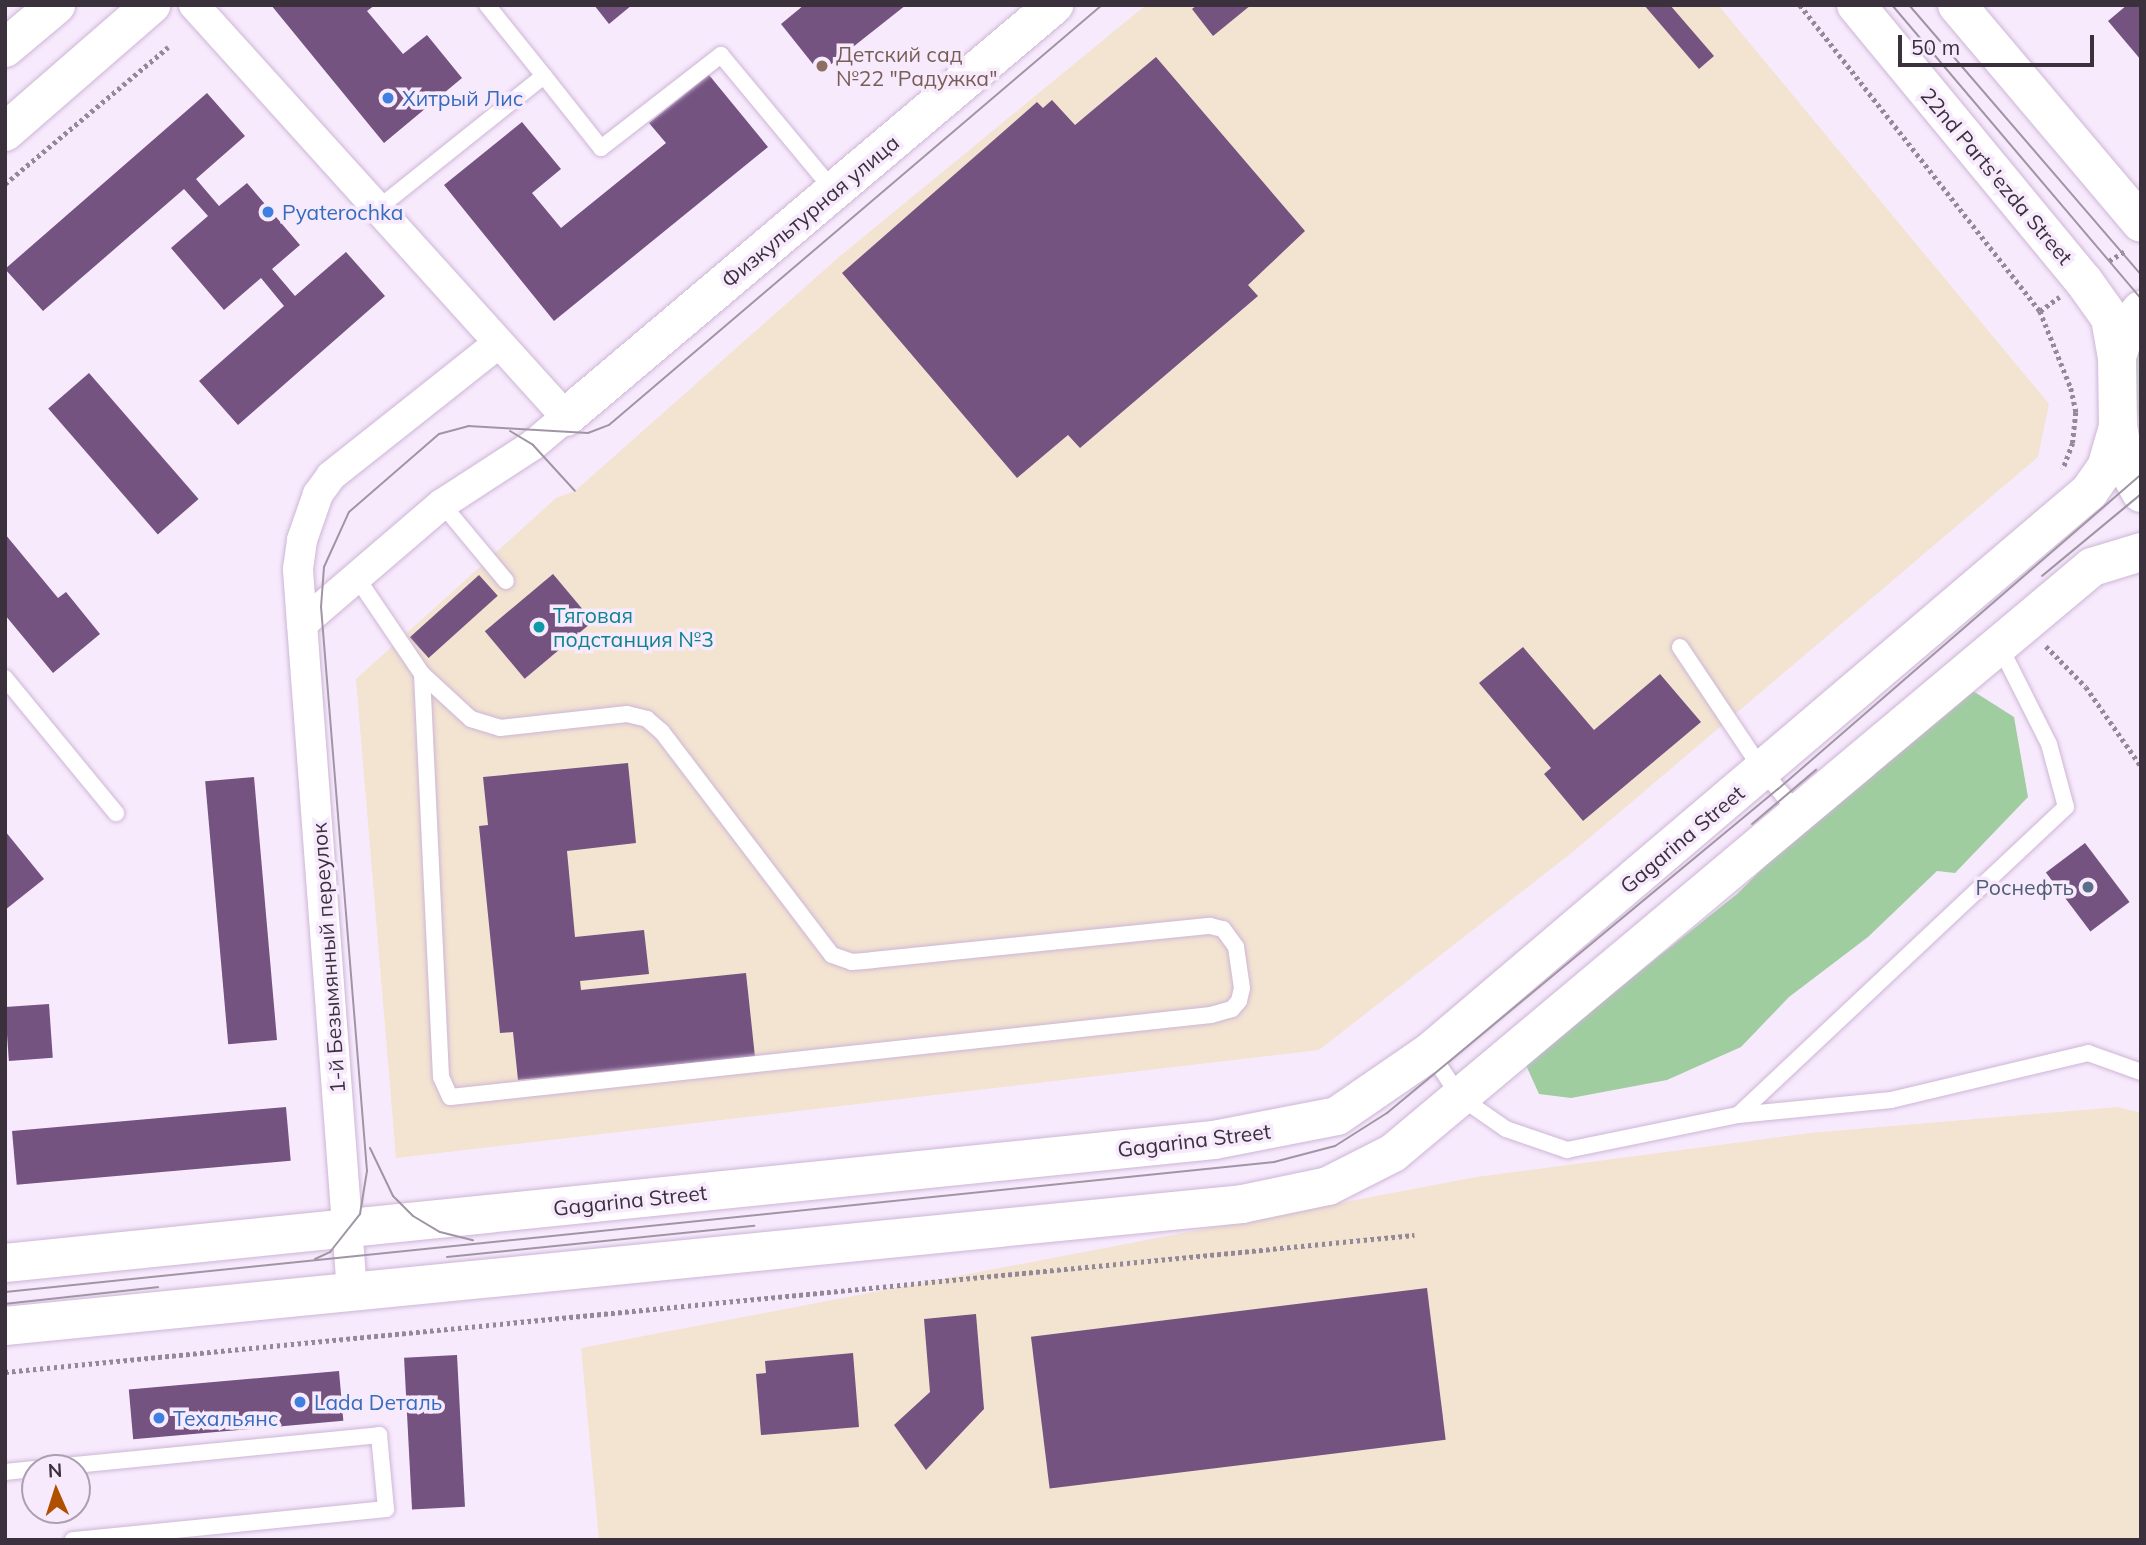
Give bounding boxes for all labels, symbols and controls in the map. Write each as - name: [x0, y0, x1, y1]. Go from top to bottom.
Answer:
- scale bar: [1901, 21, 2097, 65]
- text: 50 m: [1911, 34, 1960, 60]
- place label: Детский сад №22 "Радужка": [836, 41, 997, 91]
- marker: Детский сад №22 "Радужка": [814, 58, 830, 74]
- street label: 22nd Parts'ezda Street: [1916, 83, 2078, 269]
- place label: Хитрый Лис: [402, 85, 523, 111]
- marker: Хитрый Лис: [380, 90, 396, 106]
- street label: Физкультурная улица: [716, 129, 904, 293]
- place label: Pyaterochka: [282, 199, 403, 225]
- marker: Pyaterochka: [260, 204, 276, 220]
- place label: Тяговая подстанция №3: [553, 602, 714, 652]
- marker: Тяговая подстанция №3: [531, 619, 547, 635]
- street label: Gagarina Street: [1615, 780, 1749, 898]
- street label: 1-й Безымянный переулок: [306, 822, 350, 1094]
- place label: Роснефть: [1975, 874, 2074, 900]
- marker: Роснефть: [2080, 879, 2096, 895]
- street label: Gagarina Street: [1116, 1118, 1272, 1162]
- street label: Gagarina Street: [552, 1179, 708, 1221]
- place label: Lada Dеталь: [314, 1389, 442, 1415]
- marker: Lada Dеталь: [292, 1394, 308, 1410]
- place label: Техальянс: [173, 1405, 278, 1431]
- marker: Техальянс: [151, 1410, 167, 1426]
- north arrow: [21, 1454, 91, 1524]
- text: N: [47, 1458, 63, 1482]

